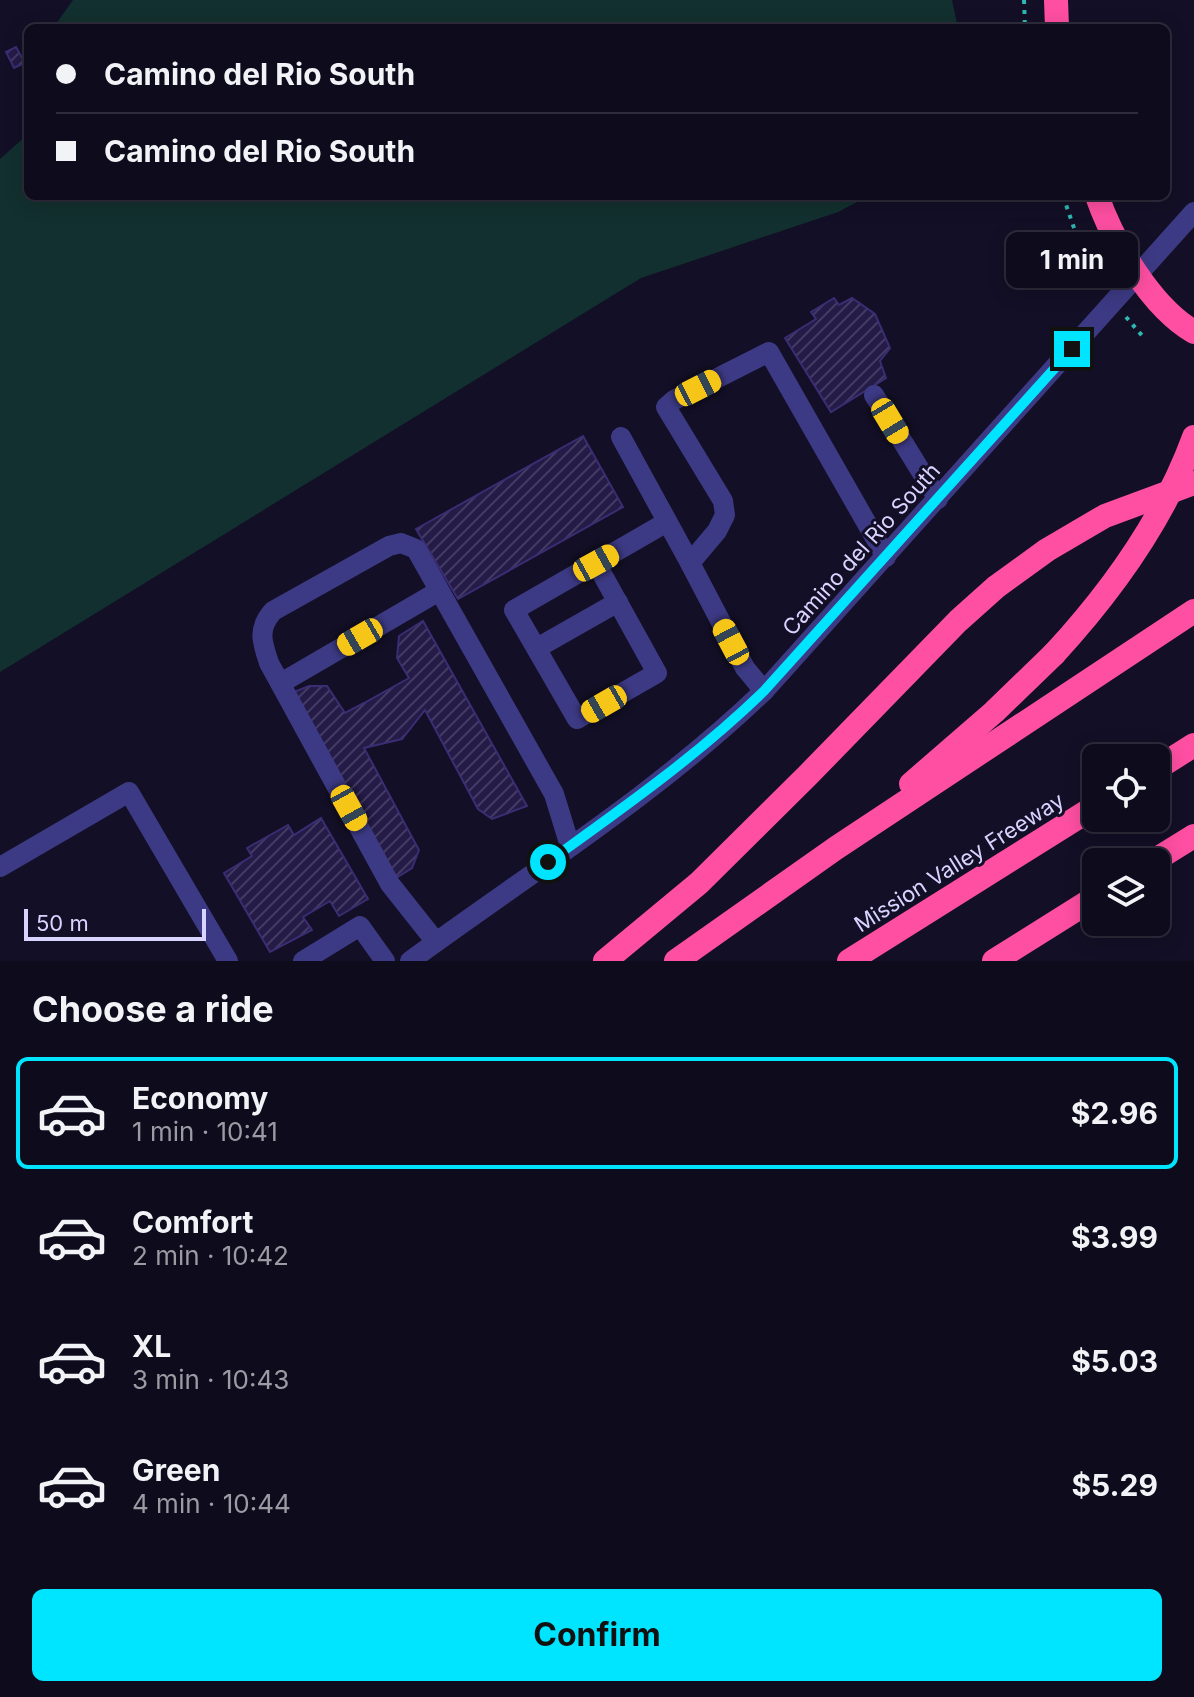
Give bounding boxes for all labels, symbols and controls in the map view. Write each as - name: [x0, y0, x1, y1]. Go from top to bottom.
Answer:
- text: Camino del Rio South: [104, 56, 415, 92]
- text: Camino del Rio South: [104, 133, 415, 169]
- callout: 1 min: [1006, 233, 1138, 289]
- text: 1 min: [1040, 244, 1104, 275]
- route end: [1054, 331, 1090, 367]
- car: [671, 366, 725, 410]
- car: [867, 394, 913, 448]
- street label: Camino del Rio South: [777, 458, 945, 640]
- car: [569, 541, 623, 585]
- car: [333, 615, 387, 659]
- car: [709, 615, 753, 669]
- car: [577, 682, 631, 726]
- map controls: [1082, 744, 1170, 936]
- button: locate: [1082, 744, 1170, 832]
- car: [327, 781, 371, 835]
- street label: Mission Valley Freeway: [849, 787, 1069, 937]
- route start: [530, 844, 566, 880]
- button: layers: [1082, 848, 1170, 936]
- scale bar: [24, 905, 206, 941]
- text: 50 m: [36, 910, 89, 936]
- text: Choose a ride: [32, 987, 274, 1031]
- icon: car: [36, 1077, 108, 1149]
- text: Economy: [132, 1080, 268, 1116]
- text: $2.96: [1071, 1095, 1158, 1131]
- text: 1 min · 10:41: [132, 1116, 278, 1147]
- icon: car: [36, 1201, 108, 1273]
- text: Comfort: [132, 1204, 253, 1240]
- text: $3.99: [1071, 1219, 1158, 1255]
- text: 2 min · 10:42: [132, 1240, 289, 1271]
- icon: car: [36, 1325, 108, 1397]
- text: XL: [132, 1328, 171, 1364]
- text: $5.03: [1071, 1343, 1158, 1379]
- text: 3 min · 10:43: [132, 1364, 289, 1395]
- icon: car: [36, 1449, 108, 1521]
- text: Green: [132, 1452, 220, 1488]
- text: $5.29: [1071, 1467, 1158, 1503]
- text: 4 min · 10:44: [132, 1488, 291, 1519]
- button: Confirm: [32, 1589, 1162, 1681]

